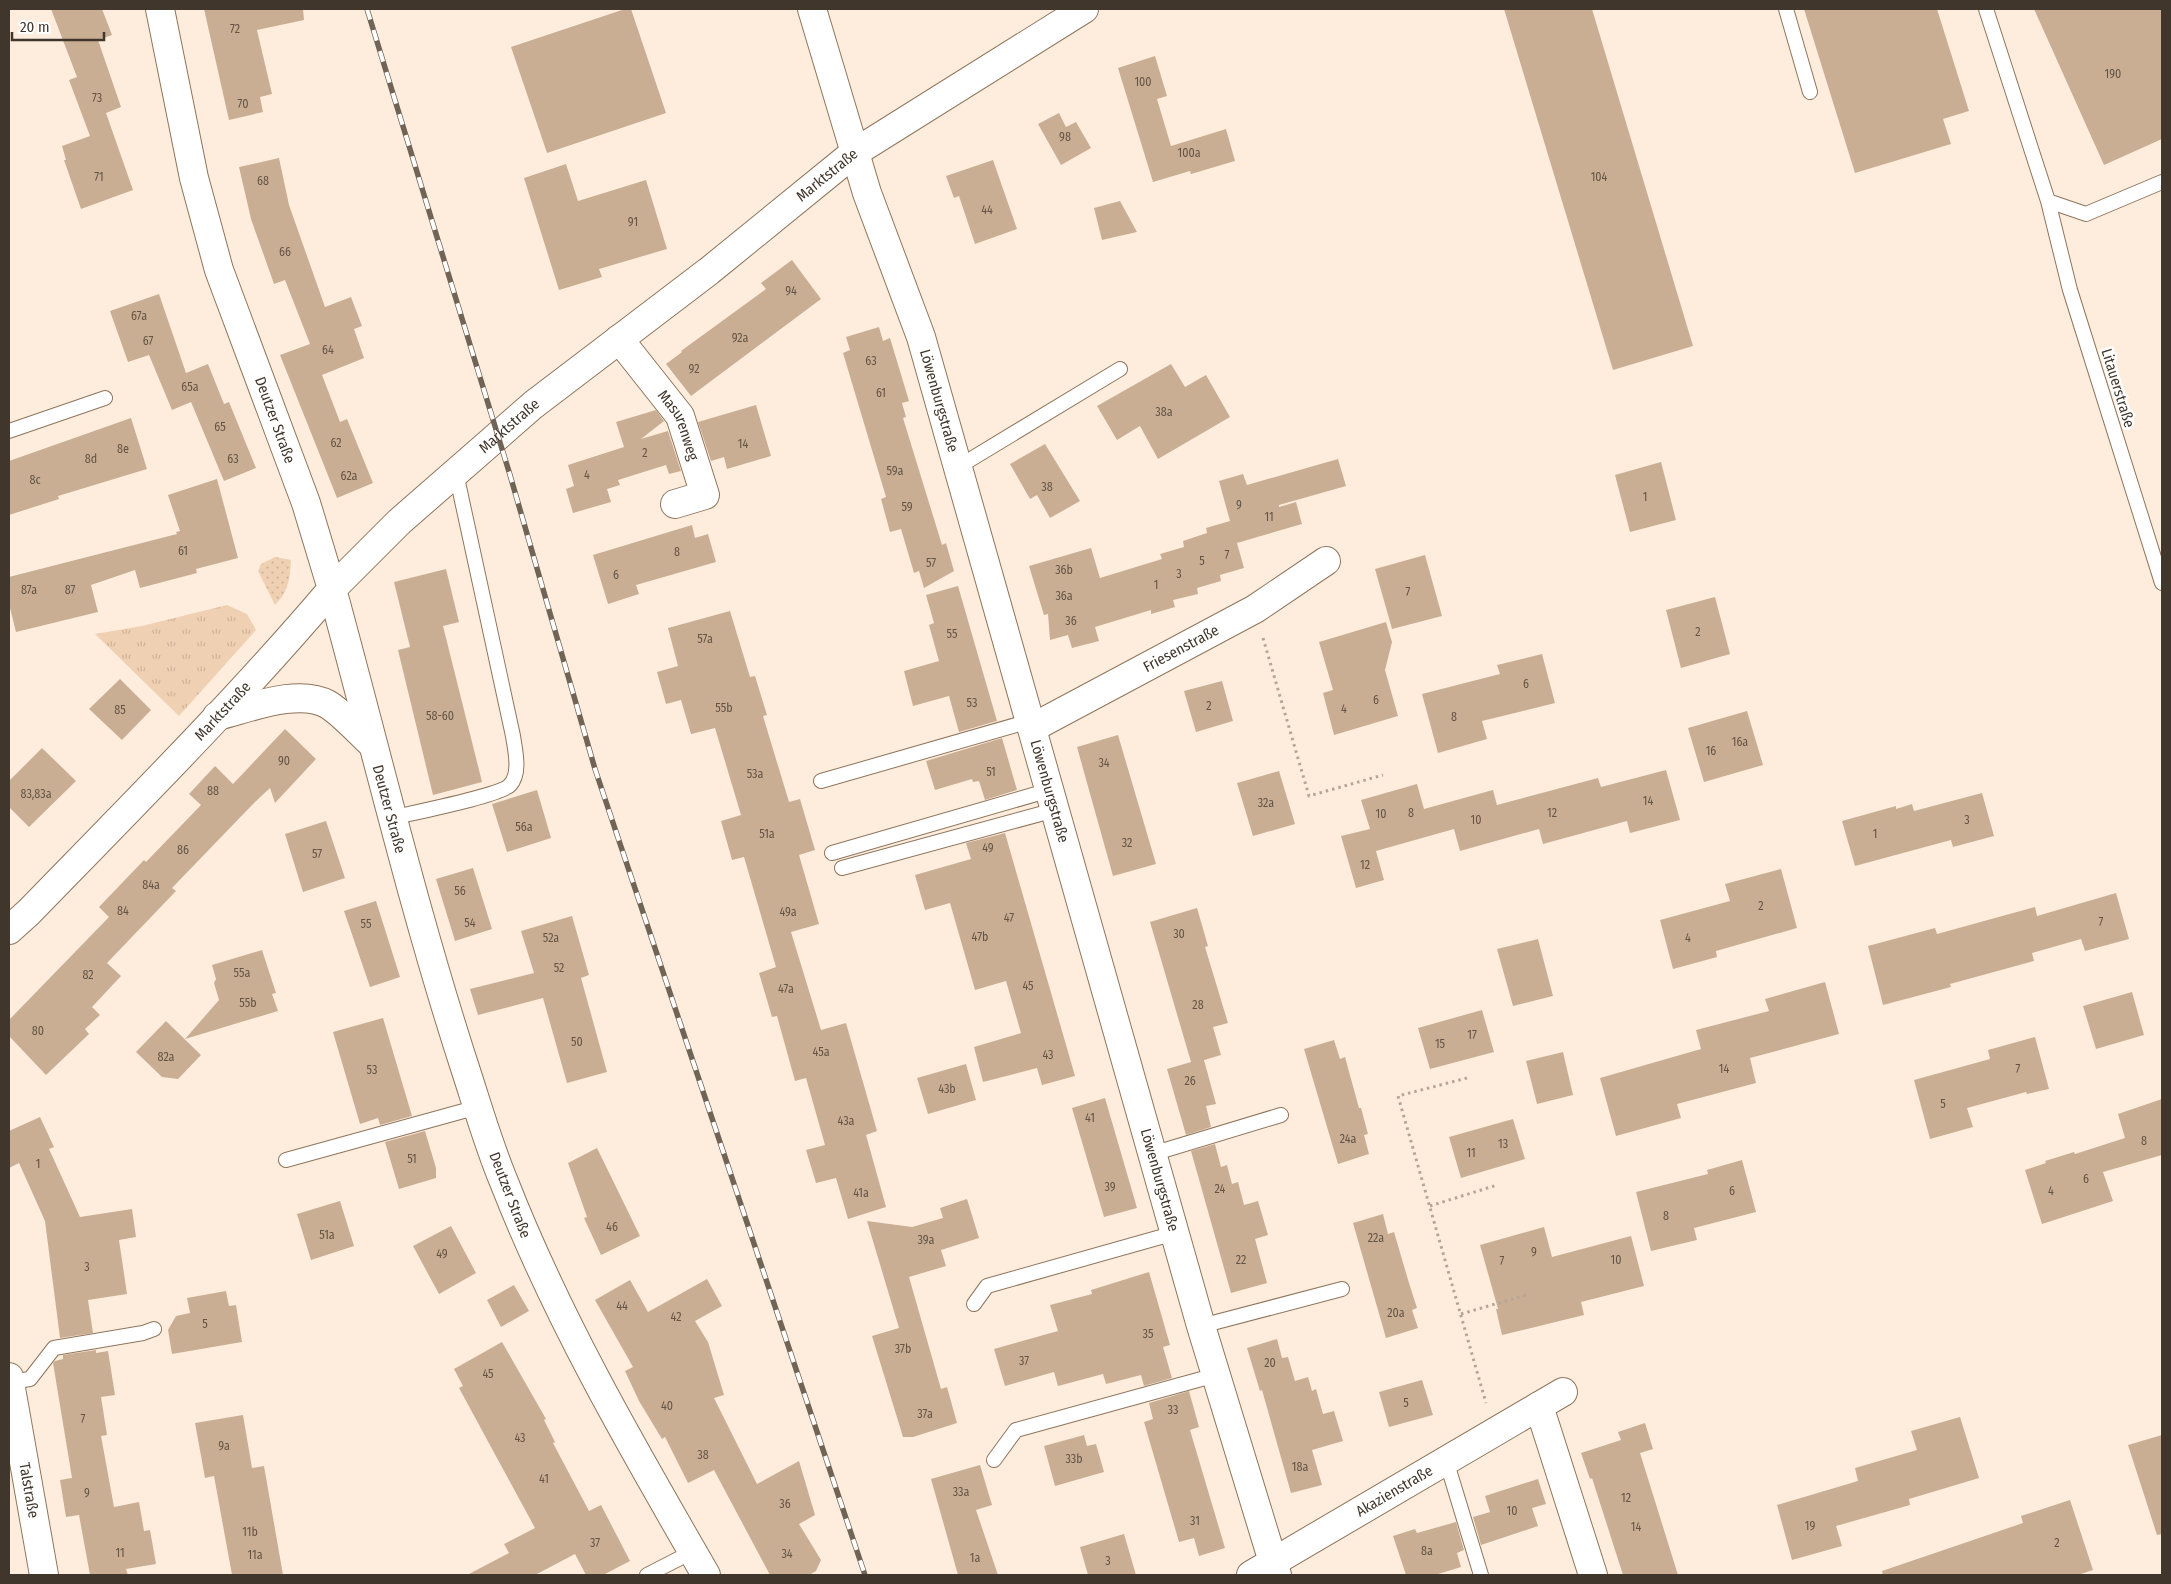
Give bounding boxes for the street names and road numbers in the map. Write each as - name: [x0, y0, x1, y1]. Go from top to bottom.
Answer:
- street label: Marktstraße: [793, 145, 861, 205]
- street label: Litauerstraße: [2097, 346, 2139, 430]
- street label: Löwenburgstraße: [916, 347, 962, 454]
- street label: Deutzer Straße: [251, 374, 299, 466]
- street label: Masurenweg: [654, 386, 702, 463]
- street label: Marktstraße: [475, 395, 543, 457]
- street label: Friesenstraße: [1140, 621, 1222, 676]
- street label: Marktstraße: [191, 678, 255, 744]
- street label: Löwenburgstraße: [1027, 738, 1073, 845]
- street label: Deutzer Straße: [369, 763, 409, 855]
- street label: Löwenburgstraße: [1137, 1127, 1183, 1234]
- street label: Deutzer Straße: [485, 1149, 535, 1241]
- street label: Talstraße: [15, 1461, 43, 1520]
- street label: Akazienstraße: [1353, 1462, 1436, 1521]

